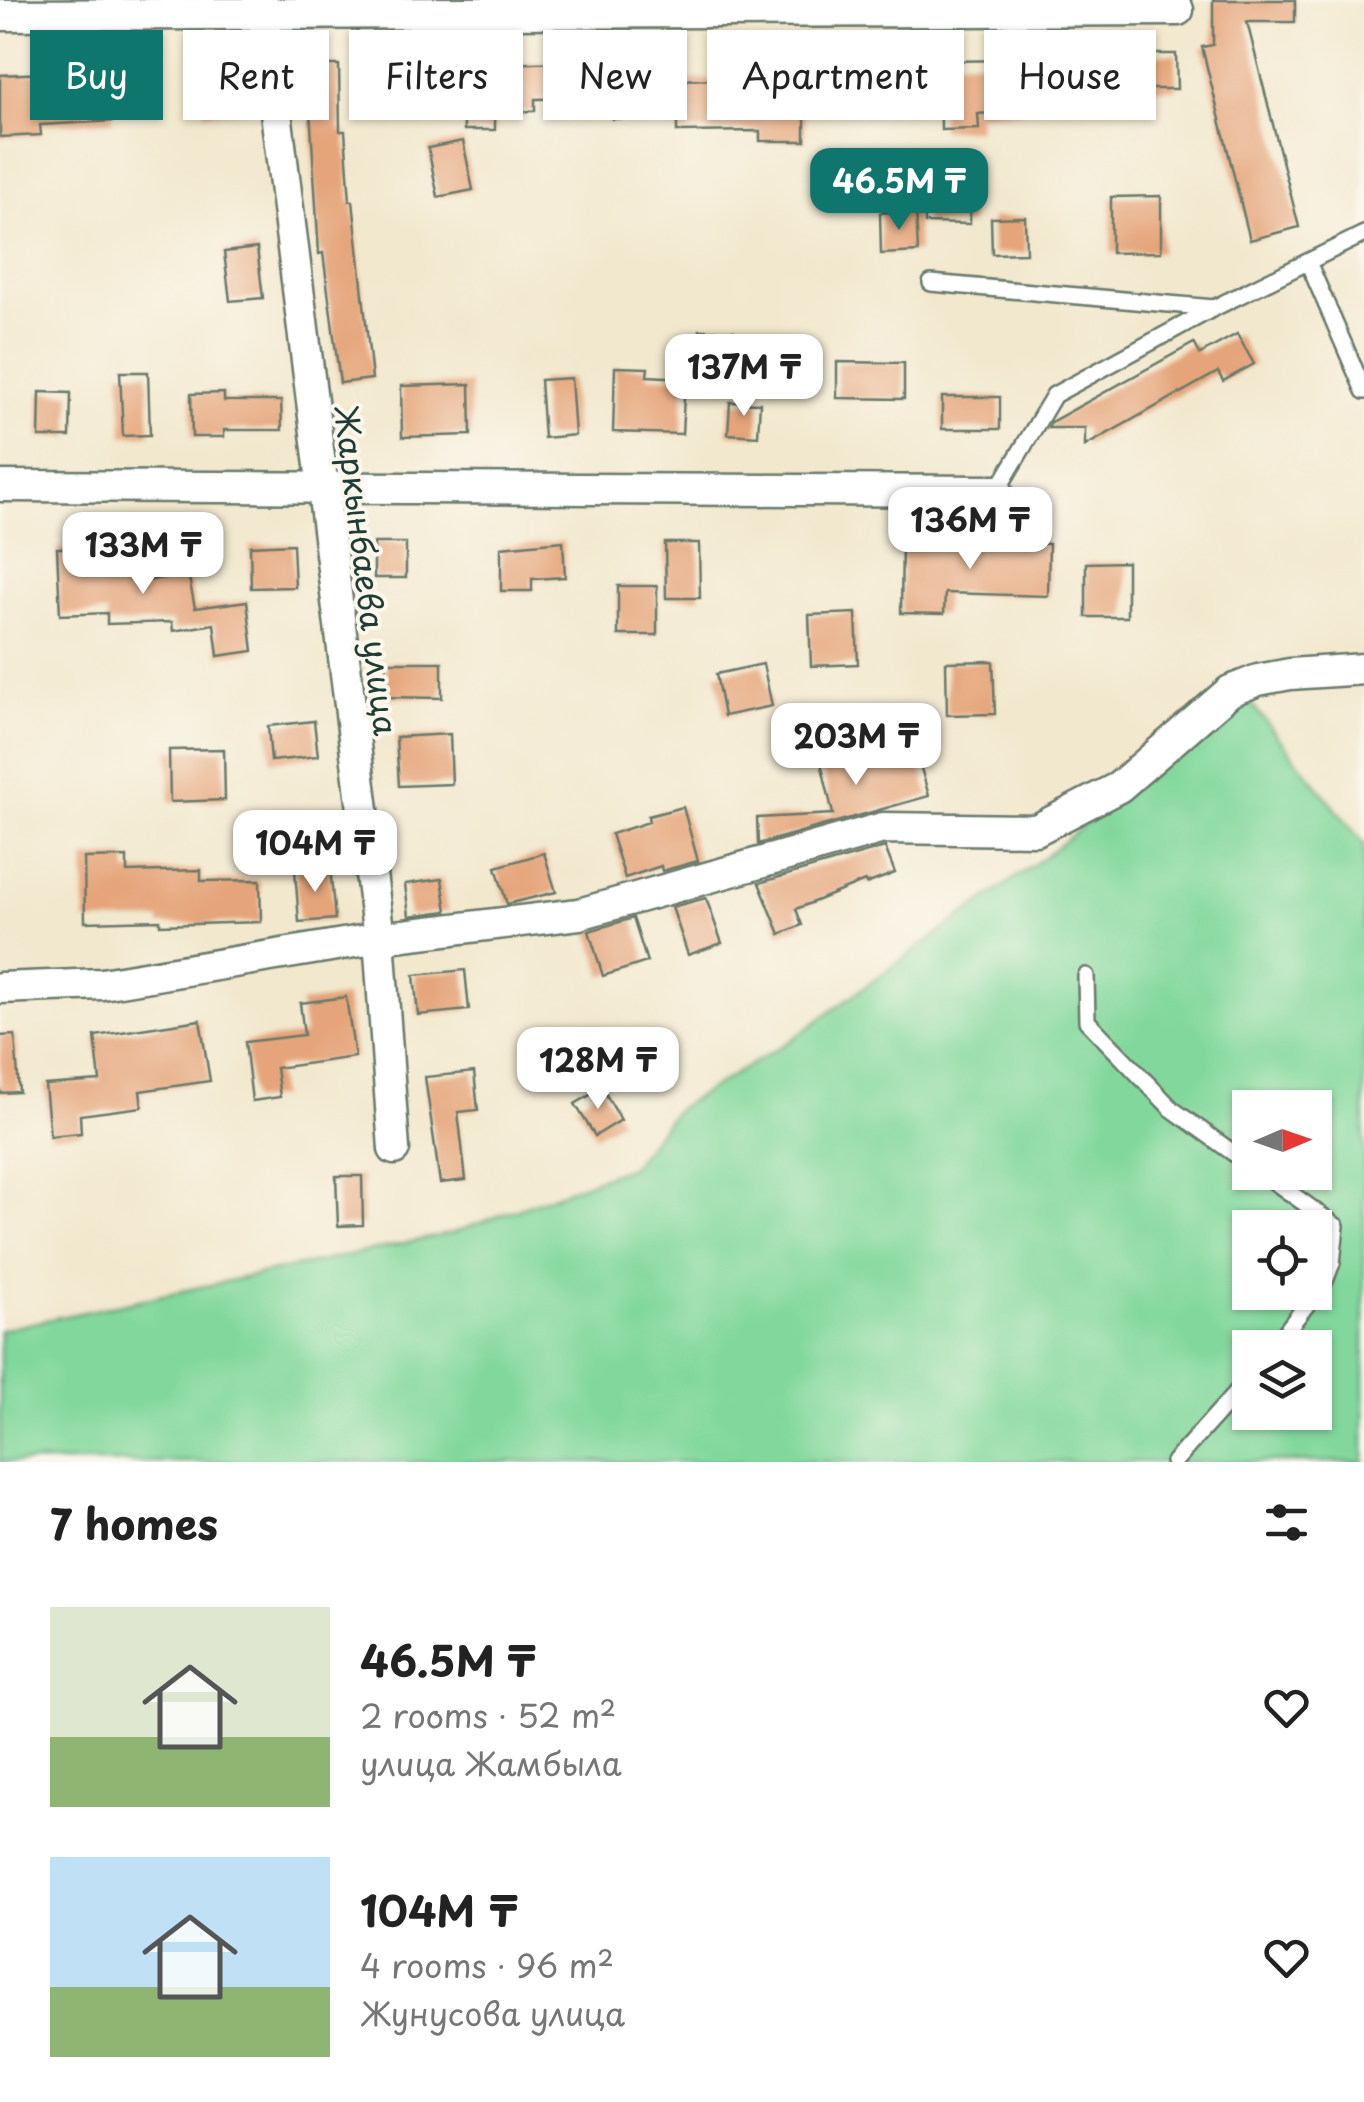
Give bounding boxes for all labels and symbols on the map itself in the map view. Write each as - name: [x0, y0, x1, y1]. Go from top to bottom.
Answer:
- pin: 46.5M ₸: [807, 148, 991, 233]
- pin: 137M ₸: [663, 334, 825, 419]
- street label: Жаркынбаева улица: [323, 402, 411, 738]
- pin: 136M ₸: [889, 487, 1051, 572]
- pin: 133M ₸: [62, 512, 224, 597]
- pin: 203M ₸: [775, 703, 937, 788]
- pin: 104M ₸: [234, 810, 396, 895]
- pin: 128M ₸: [517, 1027, 679, 1112]
- north arrow: [1232, 1090, 1332, 1190]

